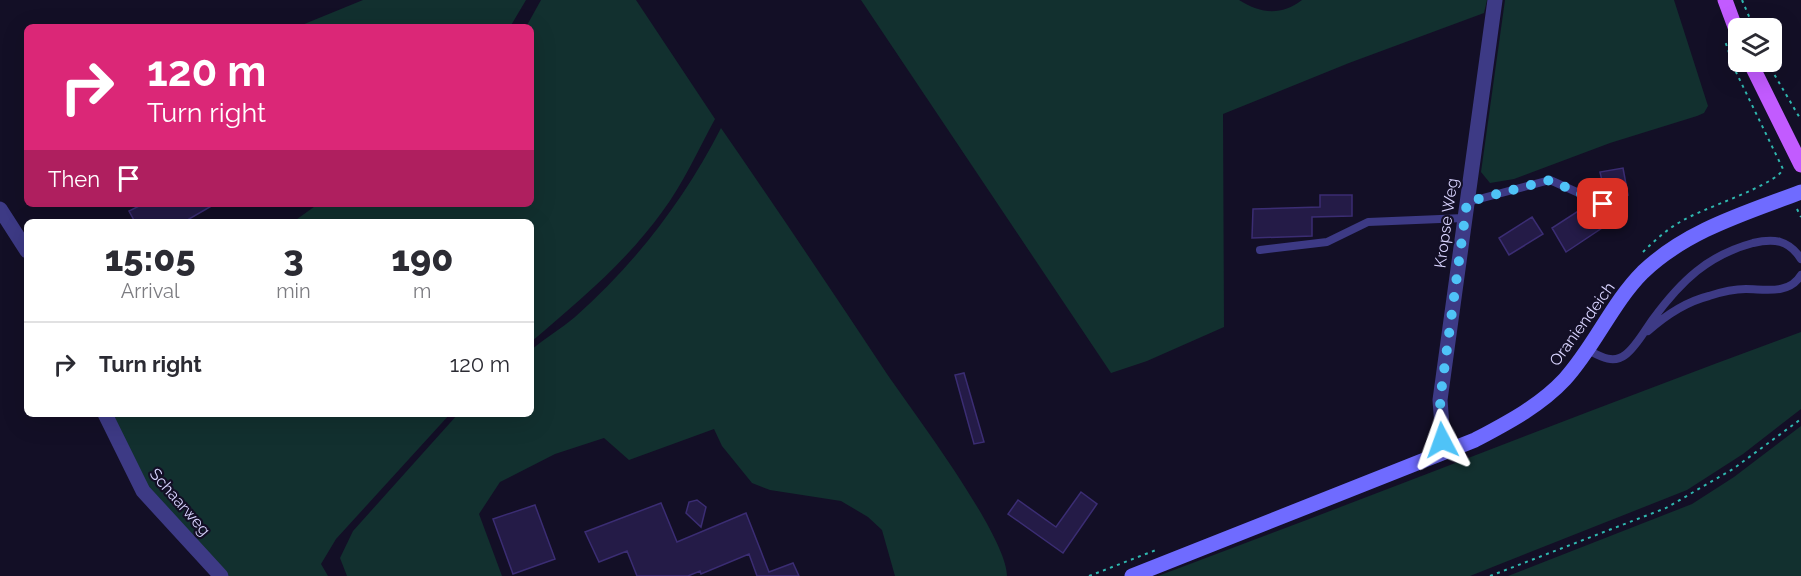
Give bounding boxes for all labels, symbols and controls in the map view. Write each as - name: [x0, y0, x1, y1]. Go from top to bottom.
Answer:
- map controls: [1728, 18, 1782, 72]
- button: layers: [1728, 18, 1782, 72]
- text: 120 m: [147, 47, 266, 96]
- icon: right: [48, 48, 126, 126]
- text: Turn right: [147, 97, 266, 128]
- icon: arrive: [112, 162, 145, 195]
- text: Then: [48, 166, 100, 192]
- street label: Kropse Weg: [1430, 177, 1462, 269]
- pin: [1577, 178, 1628, 229]
- icon: arrive: [1586, 187, 1619, 220]
- text: 15:05: [105, 237, 196, 279]
- text: 3: [283, 237, 304, 279]
- text: 190: [391, 237, 453, 279]
- street label: Oraniendeich: [1545, 278, 1619, 370]
- text: Arrival: [121, 279, 179, 303]
- text: min: [276, 279, 311, 303]
- text: m: [413, 279, 431, 303]
- icon: right: [48, 348, 81, 381]
- text: Turn right: [99, 351, 202, 377]
- text: 120 m: [450, 351, 510, 377]
- position arrow: [1410, 408, 1474, 472]
- street label: Schaarweg: [146, 464, 214, 540]

